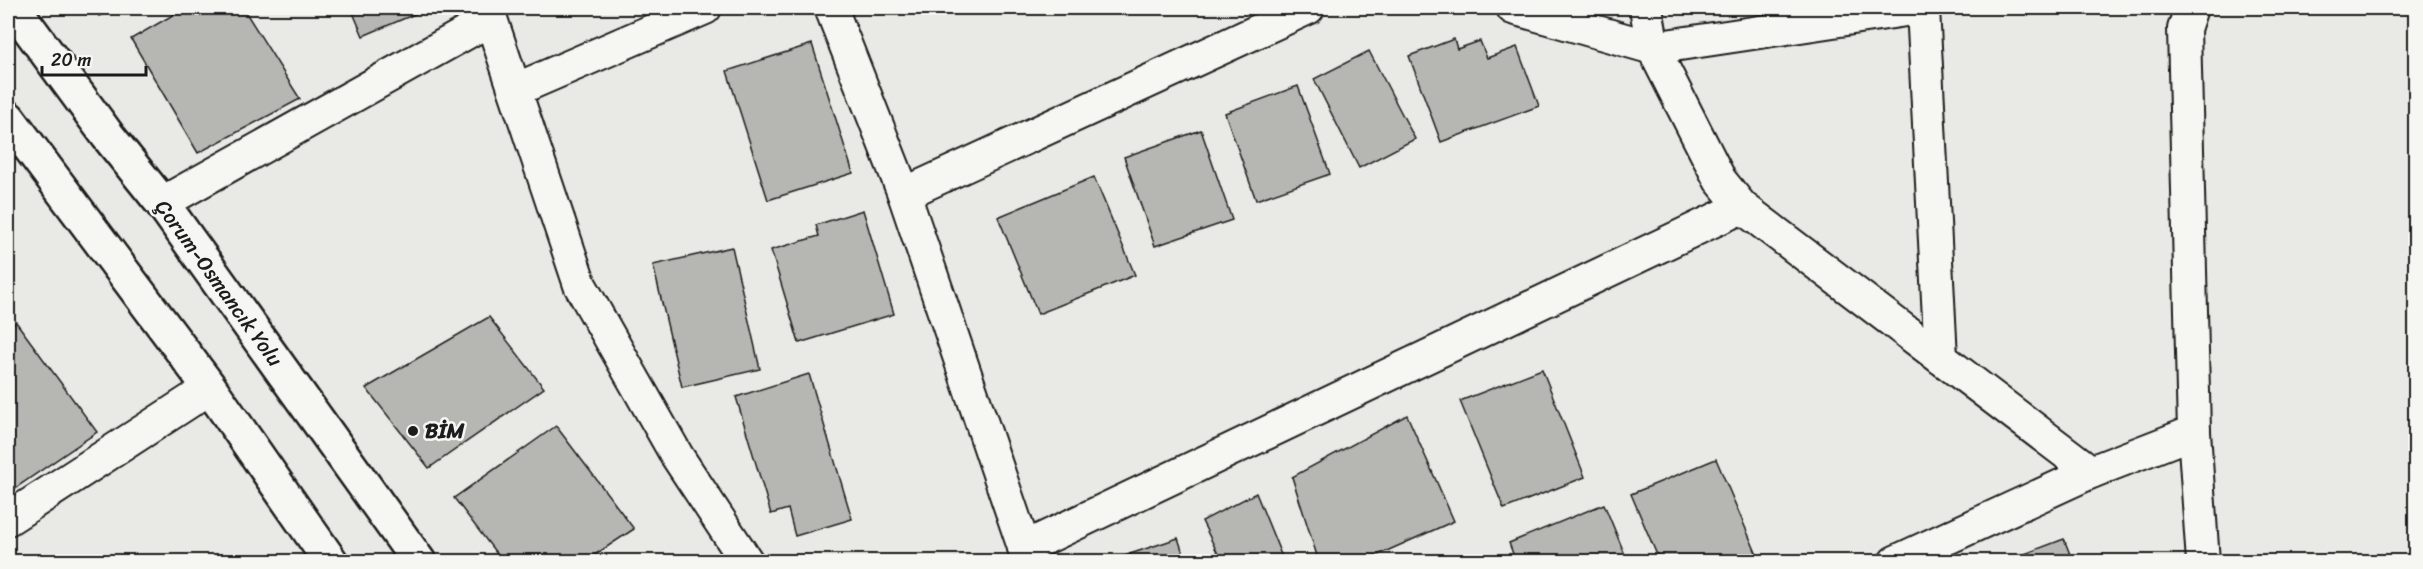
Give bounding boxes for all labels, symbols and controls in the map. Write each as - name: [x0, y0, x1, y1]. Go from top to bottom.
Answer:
- scale bar: [42, 39, 146, 77]
- text: 20 m: [51, 44, 91, 76]
- street label: Çorum-Osmancık Yolu: [145, 191, 294, 376]
- place label: BİM: [425, 412, 466, 450]
- marker: BİM: [406, 424, 420, 438]

